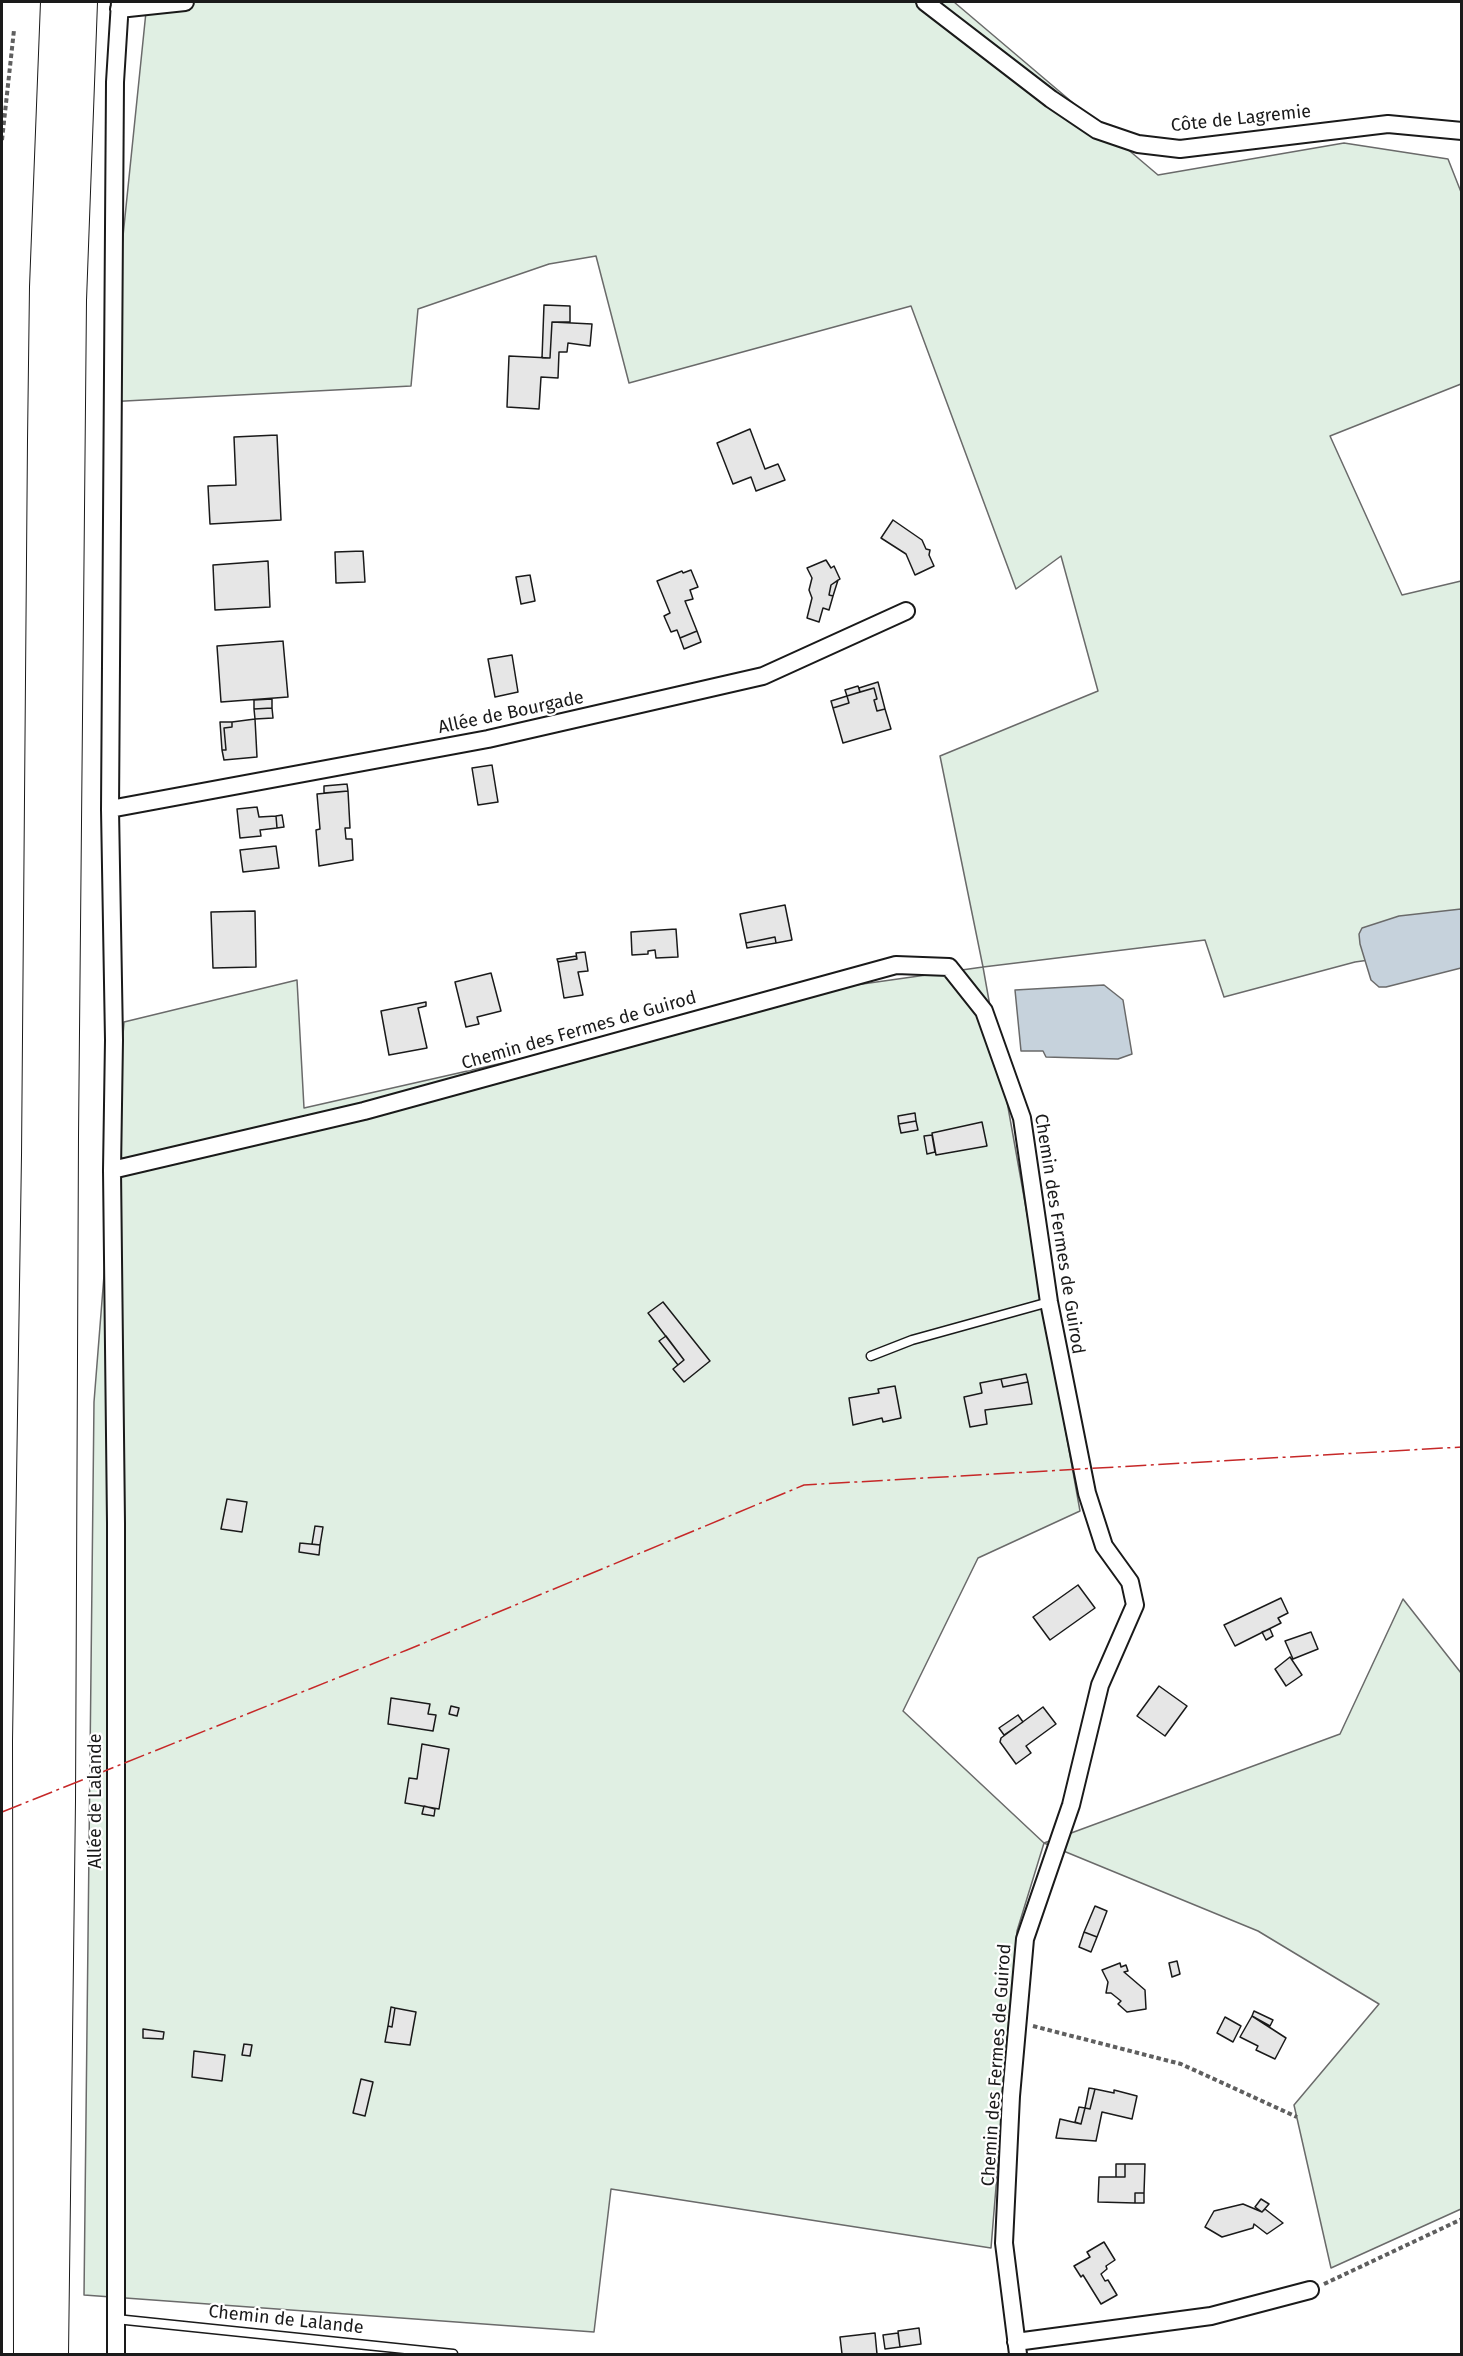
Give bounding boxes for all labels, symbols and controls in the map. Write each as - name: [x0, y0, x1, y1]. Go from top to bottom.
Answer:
- street label: Côte de Lagremie: [1170, 101, 1312, 137]
- street label: Allée de Bourgade: [436, 687, 586, 739]
- street label: Chemin des Fermes de Guirod: [459, 987, 699, 1075]
- street label: Chemin des Fermes de Guirod: [1029, 1112, 1089, 1356]
- street label: Allée de Lalande: [85, 1734, 107, 1868]
- street label: Chemin des Fermes de Guirod: [978, 1943, 1016, 2187]
- street label: Chemin de Lalande: [207, 2301, 365, 2339]

